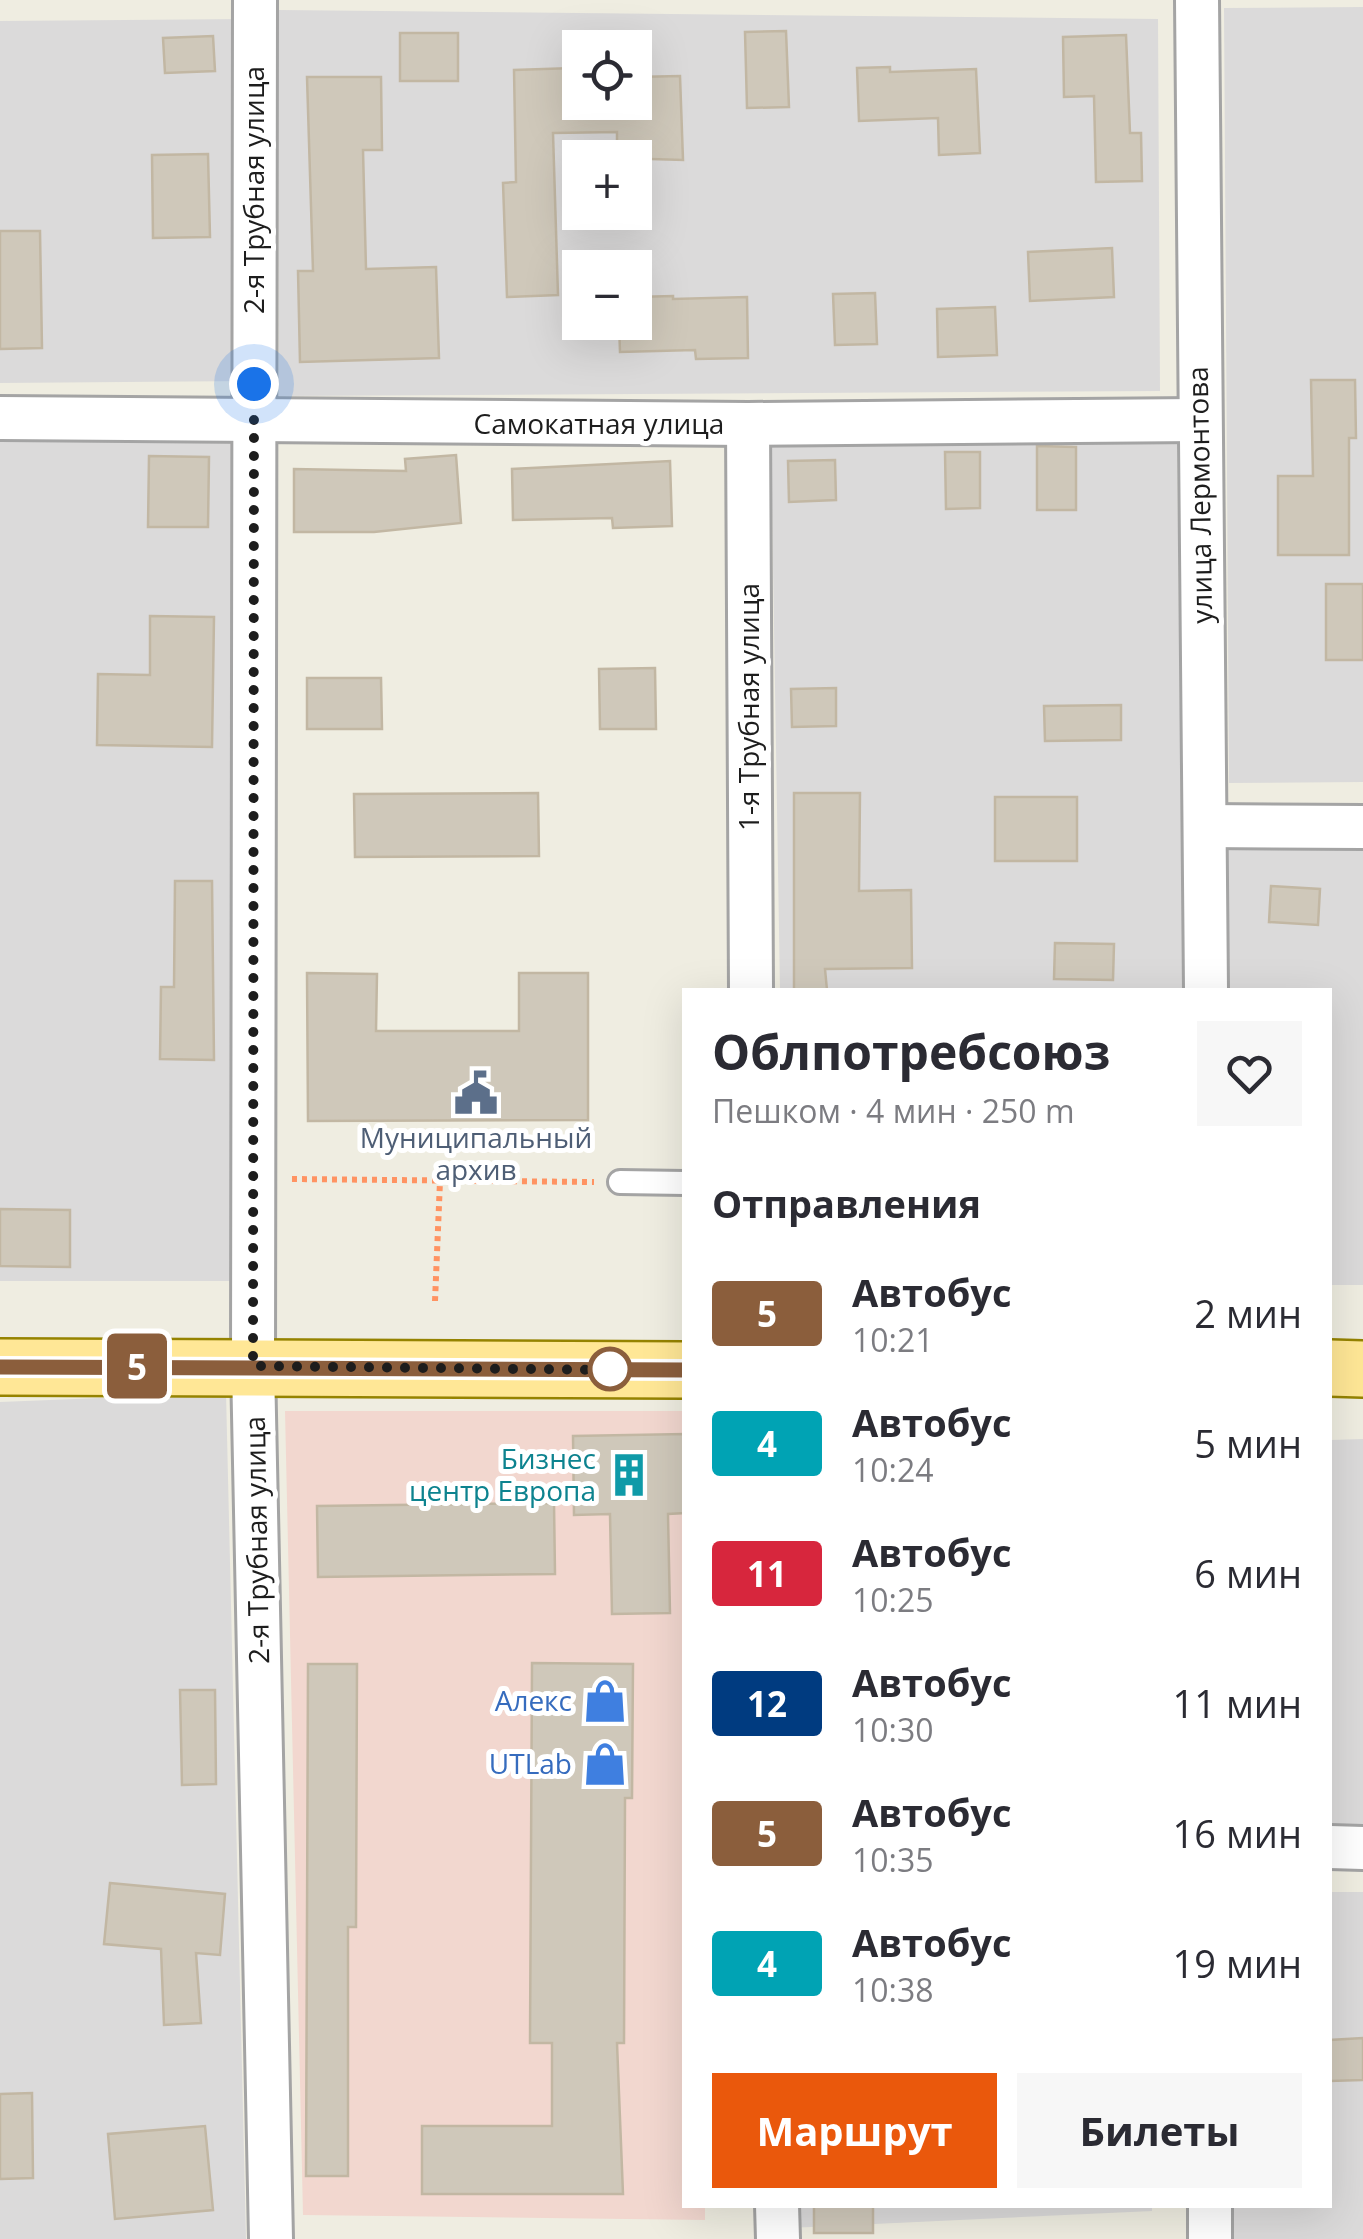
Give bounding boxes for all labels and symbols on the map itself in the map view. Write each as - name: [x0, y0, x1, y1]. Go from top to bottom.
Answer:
- street label: 2-я Трубная улица: [234, 66, 272, 314]
- your location: [229, 359, 279, 409]
- street label: улица Лермонтова: [1178, 366, 1220, 624]
- street label: Самокатная улица: [474, 404, 724, 442]
- street label: 1-я Трубная улица: [729, 583, 767, 831]
- public building icon: Муниципальный архив: [452, 1069, 500, 1117]
- place label: Муниципальный архив: [360, 1118, 592, 1188]
- line badge: 5: [104, 1334, 170, 1398]
- unlabelled marker: [589, 1348, 631, 1390]
- street label: 2-я Трубная улица: [235, 1416, 277, 1664]
- place label: Бизнес центр Европа: [409, 1439, 596, 1509]
- building icon: Бизнес центр Европа: [605, 1451, 653, 1499]
- shop icon: Алекс: [581, 1677, 629, 1725]
- place label: Алекс: [495, 1681, 572, 1719]
- shop icon: UTLab: [581, 1740, 629, 1788]
- place label: UTLab: [489, 1744, 572, 1782]

